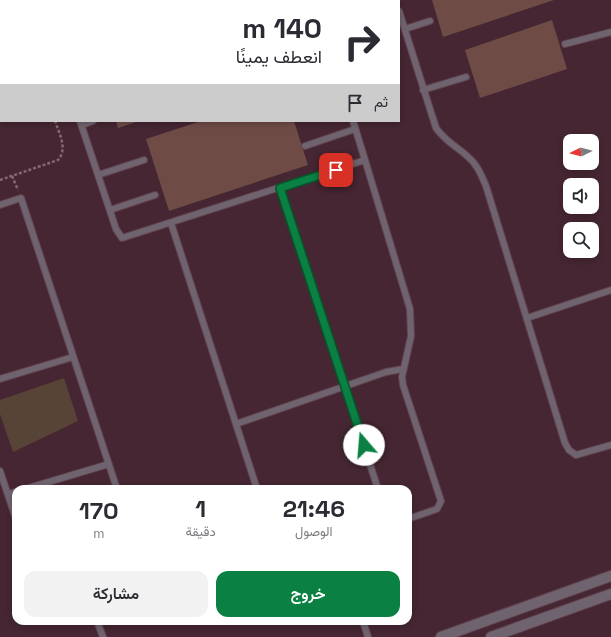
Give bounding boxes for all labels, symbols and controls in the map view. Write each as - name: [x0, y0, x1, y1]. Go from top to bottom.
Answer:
- text: 140 m: [242, 10, 322, 46]
- icon: right: [336, 16, 388, 68]
- text: انعطف يمينًا: [236, 45, 322, 68]
- icon: arrive: [344, 92, 366, 114]
- text: ثم: [374, 92, 388, 111]
- north arrow: [563, 134, 599, 170]
- map controls: [563, 134, 599, 258]
- pin: [319, 153, 353, 187]
- icon: arrive: [325, 159, 347, 181]
- button: sound: [563, 178, 599, 214]
- button: search: [563, 222, 599, 258]
- position arrow: [343, 424, 385, 466]
- text: 1: [195, 493, 206, 524]
- text: 21:46: [283, 493, 345, 524]
- text: 170: [79, 495, 119, 526]
- text: دقيقة: [186, 523, 216, 540]
- text: الوصول: [295, 523, 333, 540]
- text: m: [93, 525, 104, 542]
- button: مشاركة: [24, 571, 208, 617]
- button: خروج: [216, 571, 400, 617]

